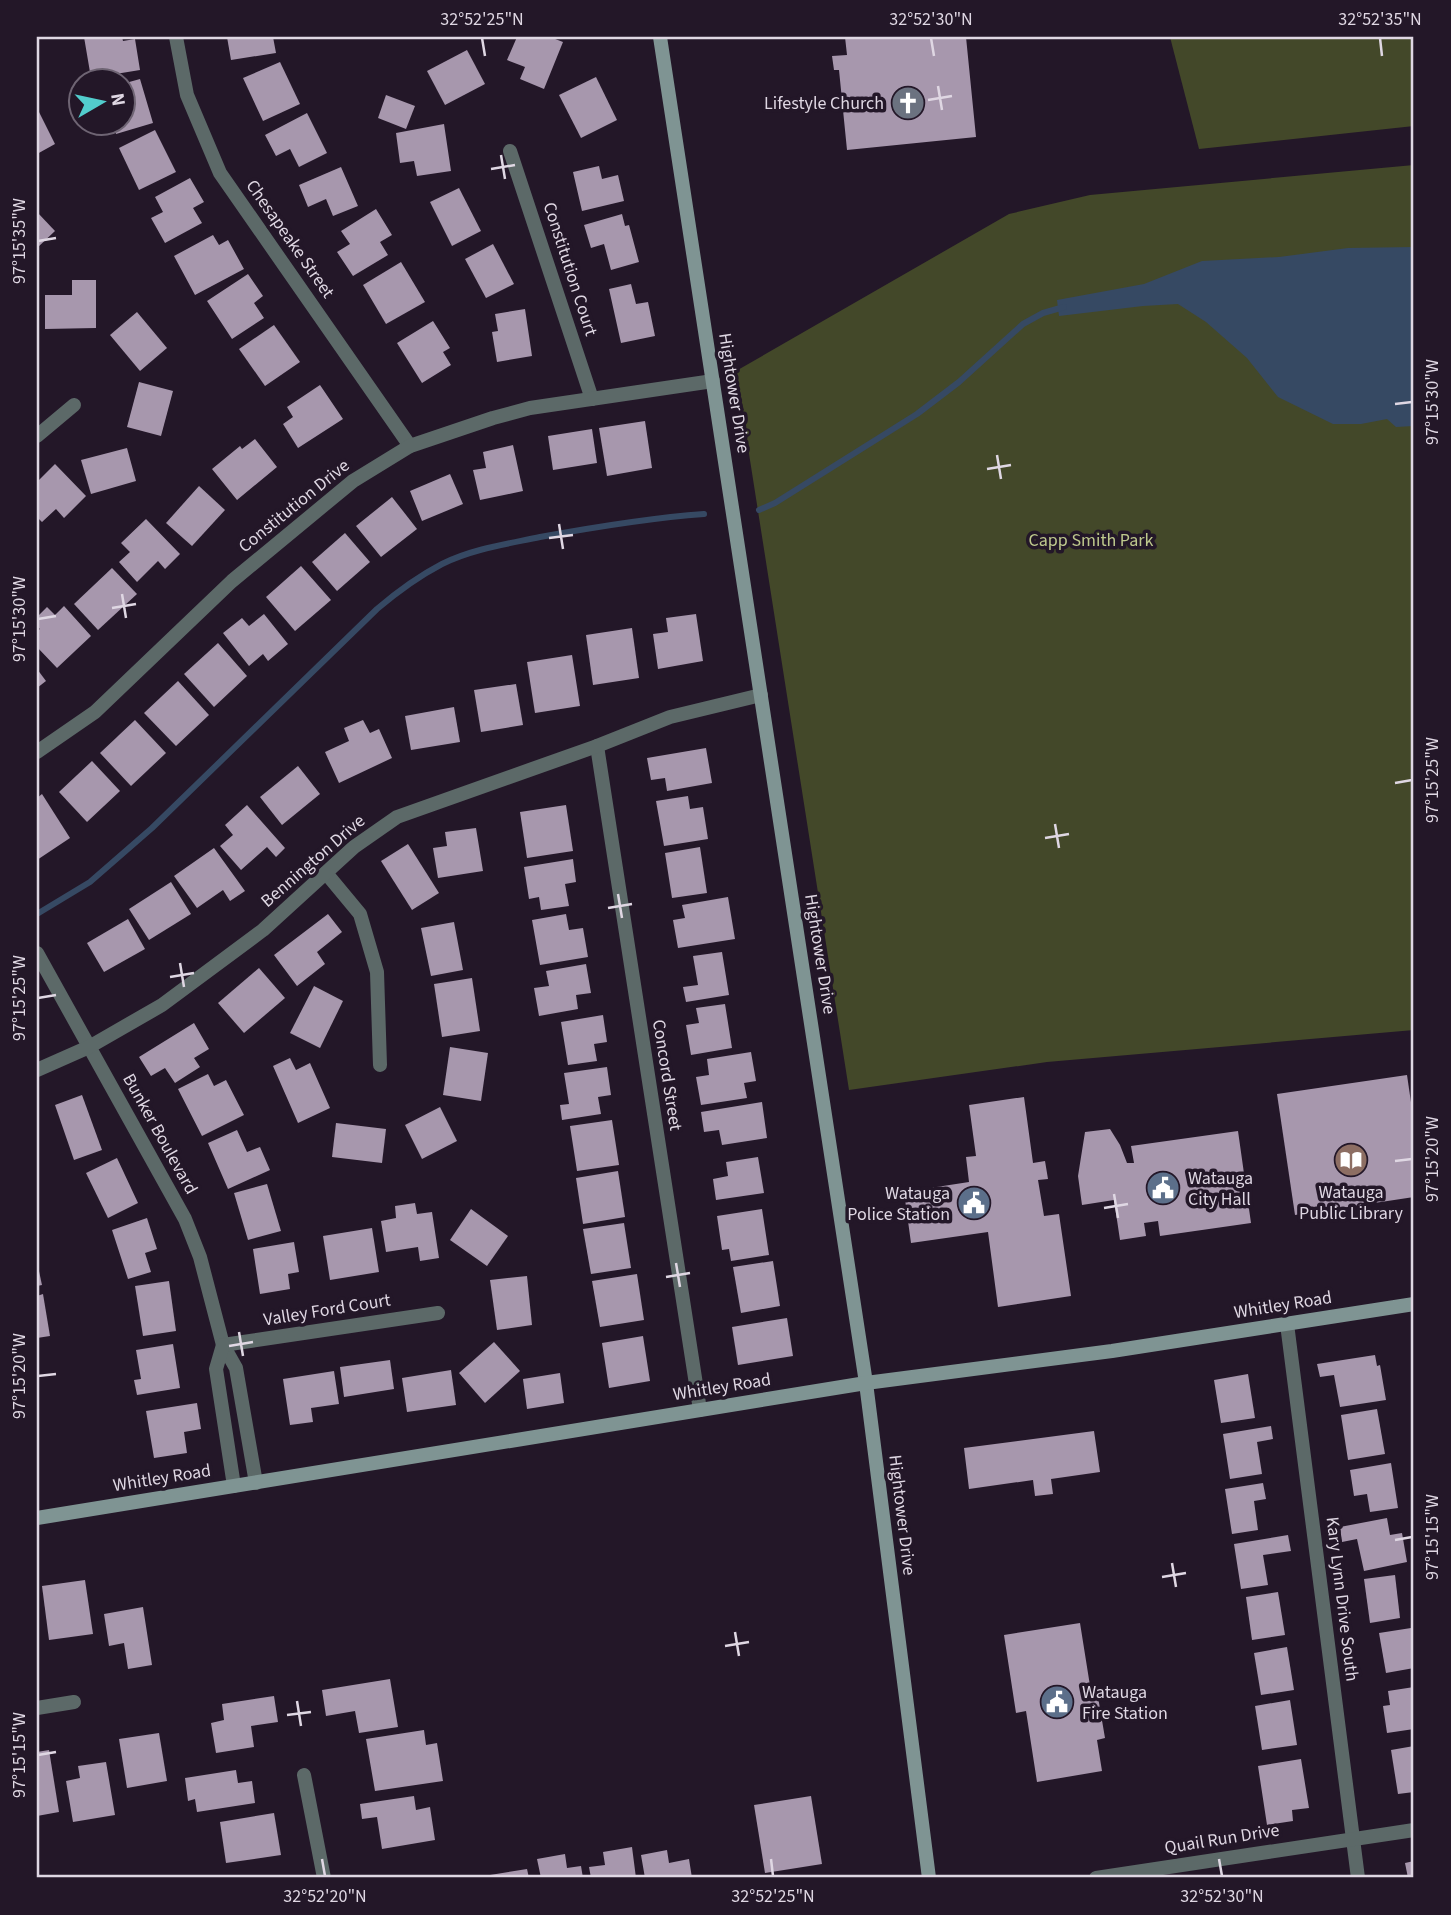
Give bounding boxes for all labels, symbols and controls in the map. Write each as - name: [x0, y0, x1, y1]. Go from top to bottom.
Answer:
- text: 32°52'25"N: [440, 7, 524, 32]
- text: 32°52'30"N: [889, 7, 973, 32]
- text: 32°52'35"N: [1338, 7, 1422, 32]
- north arrow: [66, 66, 136, 136]
- church icon: Lifestyle Church: [889, 84, 927, 122]
- text: N: [103, 91, 132, 108]
- place label: Lifestyle Church: [764, 91, 884, 116]
- street label: Chesapeake Street: [240, 175, 340, 303]
- text: 97°15'35"W: [7, 198, 32, 284]
- street label: Constitution Court: [537, 199, 603, 339]
- street label: Hightower Drive: [712, 331, 756, 455]
- text: 97°15'30"W: [1420, 359, 1445, 445]
- street label: Constitution Drive: [233, 453, 355, 559]
- park label: Capp Smith Park: [1028, 528, 1154, 553]
- text: 97°15'30"W: [7, 576, 32, 662]
- text: 97°15'25"W: [1420, 737, 1445, 823]
- street label: Bennington Drive: [256, 809, 371, 913]
- street label: Hightower Drive: [798, 892, 842, 1016]
- text: 97°15'25"W: [7, 955, 32, 1041]
- street label: Concord Street: [646, 1018, 688, 1132]
- street label: Bunker Boulevard: [116, 1069, 204, 1199]
- text: 97°15'20"W: [1420, 1116, 1445, 1202]
- library icon: Watauga Public Library: [1332, 1141, 1370, 1179]
- place label: Watauga City Hall: [1188, 1166, 1253, 1212]
- public building icon: Watauga City Hall: [1144, 1169, 1182, 1207]
- place label: Watauga Public Library: [1299, 1180, 1404, 1226]
- place label: Watauga Police Station: [847, 1181, 950, 1227]
- public building icon: Watauga Police Station: [955, 1184, 993, 1222]
- street label: Whitley Road: [1232, 1285, 1334, 1325]
- street label: Valley Ford Court: [262, 1288, 392, 1332]
- text: 97°15'20"W: [7, 1333, 32, 1419]
- street label: Whitley Road: [671, 1367, 773, 1407]
- street label: Hightower Drive: [882, 1453, 922, 1577]
- street label: Whitley Road: [111, 1458, 213, 1498]
- text: 97°15'15"W: [1420, 1494, 1445, 1580]
- street label: Kary Lynn Drive South: [1319, 1515, 1365, 1683]
- place label: Watauga Fire Station: [1082, 1680, 1168, 1726]
- public building icon: Watauga Fire Station: [1038, 1683, 1076, 1721]
- text: 97°15'15"W: [7, 1712, 32, 1798]
- street label: Quail Run Drive: [1163, 1818, 1281, 1860]
- text: 32°52'20"N: [283, 1884, 367, 1909]
- text: 32°52'25"N: [731, 1884, 815, 1909]
- text: 32°52'30"N: [1180, 1884, 1264, 1909]

